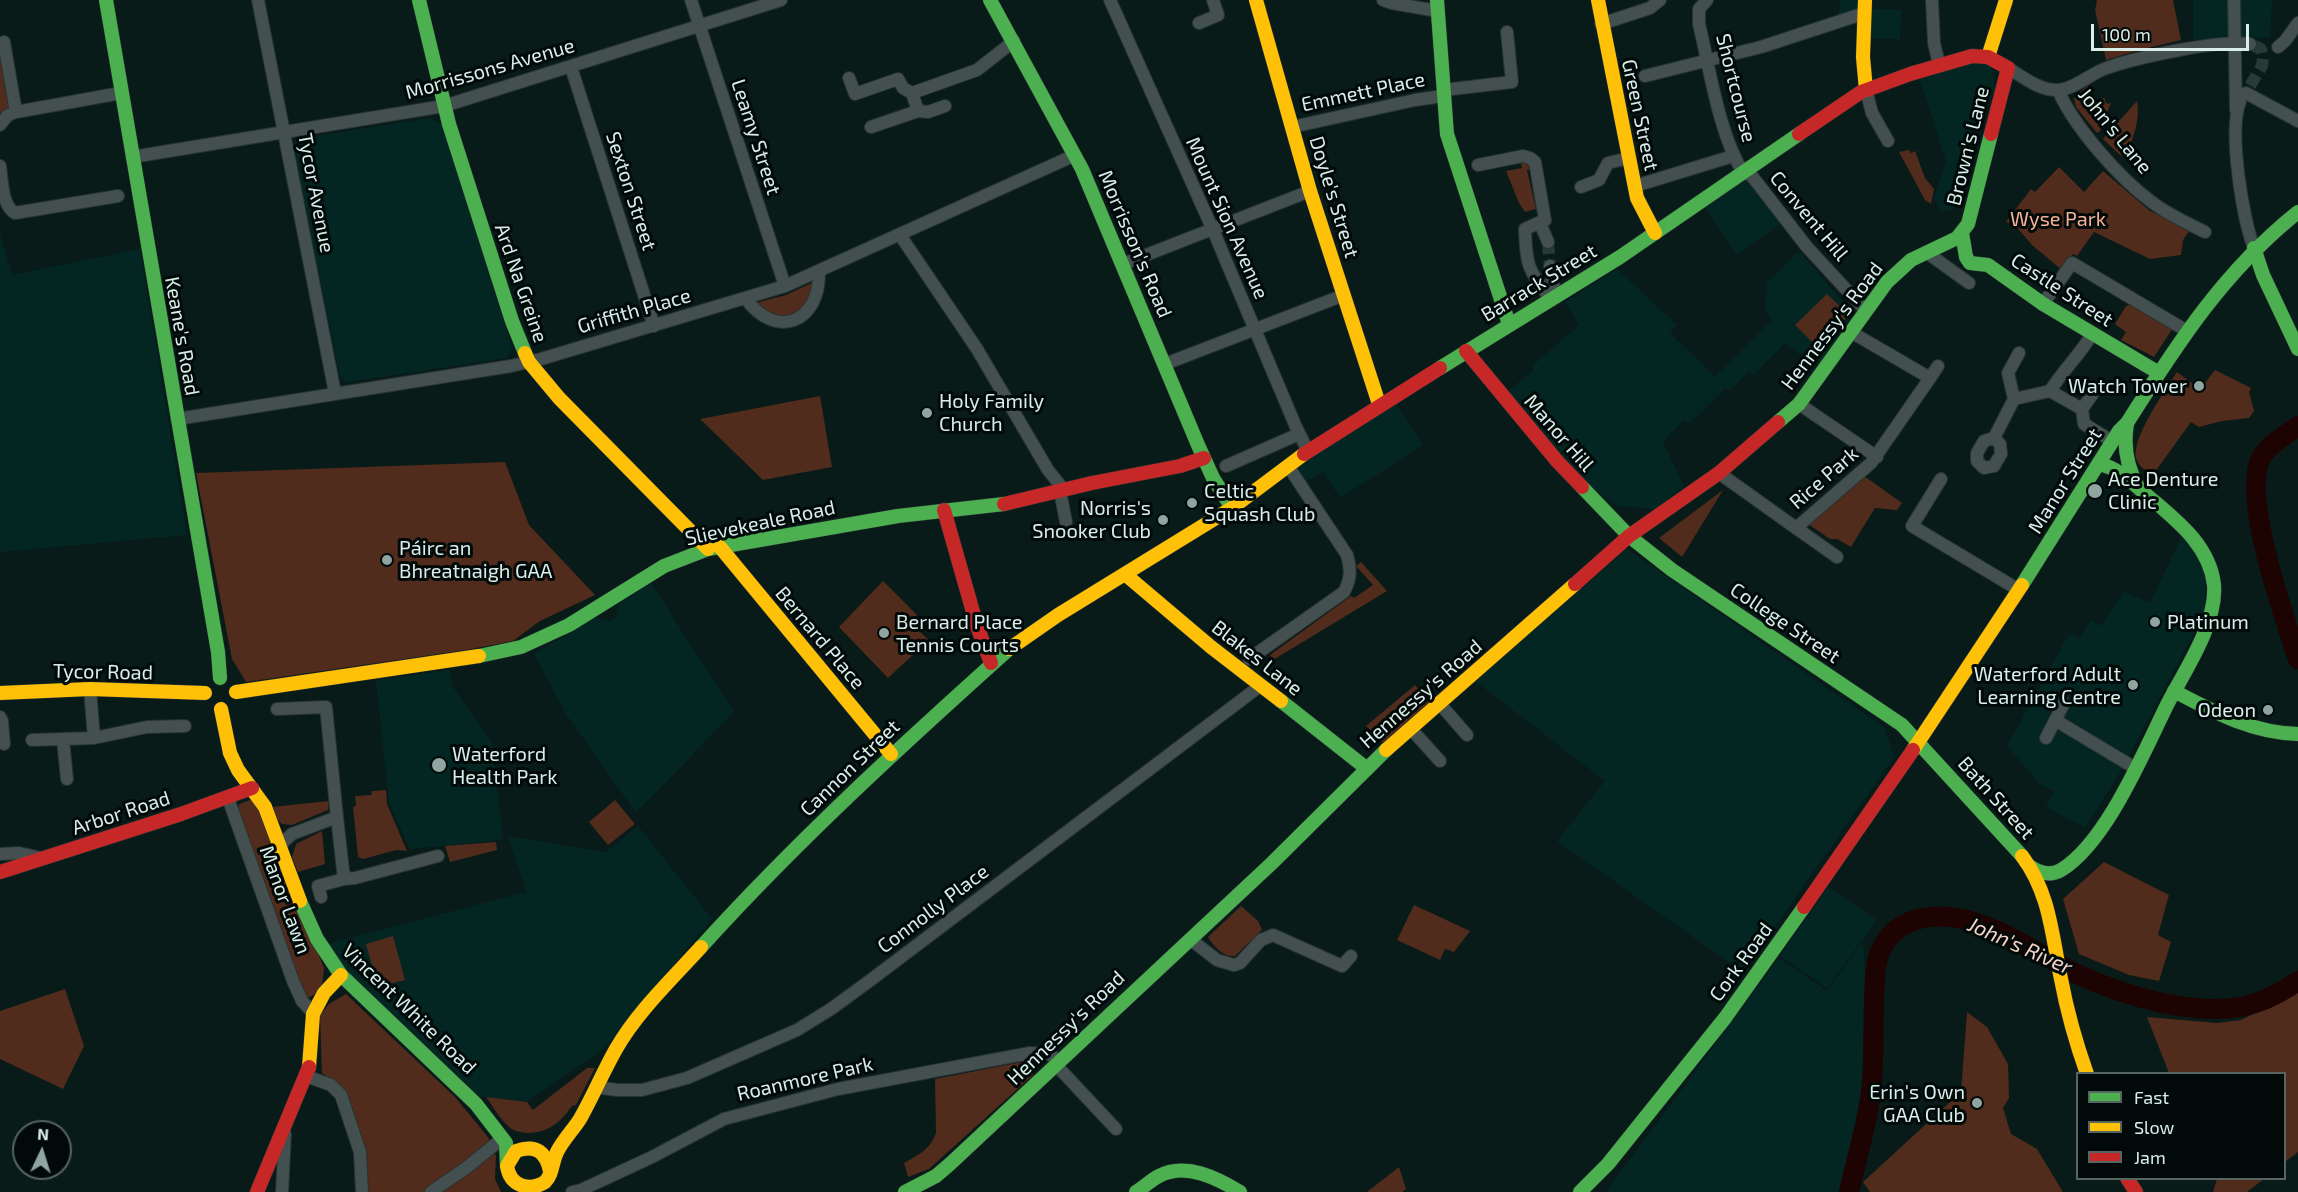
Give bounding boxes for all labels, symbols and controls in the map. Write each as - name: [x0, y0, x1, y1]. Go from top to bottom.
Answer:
- scale bar: [2094, 12, 2252, 50]
- text: 100 m: [2102, 23, 2151, 45]
- street label: Shortcourse: [1711, 31, 1761, 145]
- street label: Morrissons Avenue: [403, 33, 577, 105]
- street label: Green Street: [1616, 57, 1664, 173]
- street label: Emmett Place: [1299, 67, 1427, 117]
- street label: Leamy Street: [726, 76, 786, 198]
- street label: John's Lane: [2073, 83, 2157, 179]
- street label: Brown's Lane: [1942, 84, 1994, 208]
- street label: Sexton Street: [601, 129, 661, 253]
- street label: Tycor Avenue: [293, 131, 339, 255]
- street label: Mount Sion Avenue: [1181, 133, 1273, 303]
- street label: Doyle's Street: [1304, 133, 1364, 261]
- street label: Convent Hill: [1765, 166, 1853, 266]
- street label: Morrisson's Road: [1093, 167, 1177, 321]
- park label: Wyse Park: [2010, 207, 2106, 231]
- street label: Ard Na Greine: [489, 220, 553, 346]
- street label: Barrack Street: [1477, 239, 1601, 327]
- street label: Castle Street: [2006, 248, 2118, 332]
- street label: Hennessy's Road: [1776, 257, 1888, 395]
- street label: Keane's Road: [160, 275, 204, 397]
- street label: Griffith Place: [575, 283, 693, 339]
- place label: Watch Tower: [2068, 374, 2187, 398]
- marker: Watch Tower: [2192, 379, 2206, 393]
- place label: Holy Family Church: [939, 389, 1044, 436]
- street label: Manor Hill: [1519, 390, 1599, 476]
- marker: Holy Family Church: [920, 406, 934, 420]
- street label: Manor Street: [2023, 424, 2107, 538]
- street label: Rice Park: [1785, 442, 1863, 514]
- place label: Ace Denture Clinic: [2108, 467, 2218, 514]
- place label: Celtic Squash Club: [1204, 479, 1315, 526]
- marker: Ace Denture Clinic: [2086, 482, 2104, 500]
- street label: Slievekeale Road: [683, 495, 837, 551]
- place label: Norris's Snooker Club: [1032, 496, 1151, 543]
- marker: Celtic Squash Club: [1185, 496, 1199, 510]
- marker: Norris's Snooker Club: [1156, 513, 1170, 527]
- place label: Páirc an Bhreatnaigh GAA: [399, 536, 552, 583]
- marker: Páirc an Bhreatnaigh GAA: [380, 553, 394, 567]
- street label: College Street: [1726, 577, 1844, 669]
- street label: Bernard Place: [770, 582, 870, 694]
- place label: Bernard Place Tennis Courts: [896, 610, 1023, 657]
- place label: Platinum: [2167, 610, 2249, 634]
- street label: Blakes Lane: [1207, 615, 1307, 701]
- marker: Platinum: [2148, 615, 2162, 629]
- marker: Bernard Place Tennis Courts: [877, 626, 891, 640]
- street label: Hennessy's Road: [1355, 634, 1487, 754]
- street label: Tycor Road: [53, 659, 153, 685]
- place label: Waterford Adult Learning Centre: [1974, 662, 2121, 709]
- marker: Waterford Adult Learning Centre: [2126, 678, 2140, 692]
- place label: Odeon: [2197, 698, 2256, 722]
- marker: Odeon: [2261, 703, 2275, 717]
- street label: Cannon Street: [795, 715, 905, 821]
- place label: Waterford Health Park: [452, 742, 557, 789]
- street label: Bath Street: [1953, 752, 2039, 844]
- marker: Waterford Health Park: [430, 756, 448, 774]
- street label: Arbor Road: [69, 786, 173, 840]
- street label: Manor Lawn: [254, 843, 316, 957]
- street label: Connolly Place: [873, 859, 993, 959]
- water label: John's River: [1964, 912, 2076, 980]
- street label: Cork Road: [1704, 918, 1778, 1006]
- street label: Vincent White Road: [337, 939, 481, 1079]
- street label: Hennessy's Road: [1002, 966, 1130, 1090]
- street label: Roanmore Park: [735, 1052, 875, 1106]
- legend: [2076, 1072, 2286, 1180]
- place label: Erin's Own GAA Club: [1869, 1080, 1965, 1127]
- text: Fast: [2134, 1086, 2169, 1108]
- marker: Erin's Own GAA Club: [1970, 1096, 1984, 1110]
- text: Slow: [2134, 1116, 2174, 1138]
- north arrow: [12, 1120, 72, 1180]
- text: N: [37, 1124, 50, 1143]
- text: Jam: [2134, 1146, 2166, 1168]

